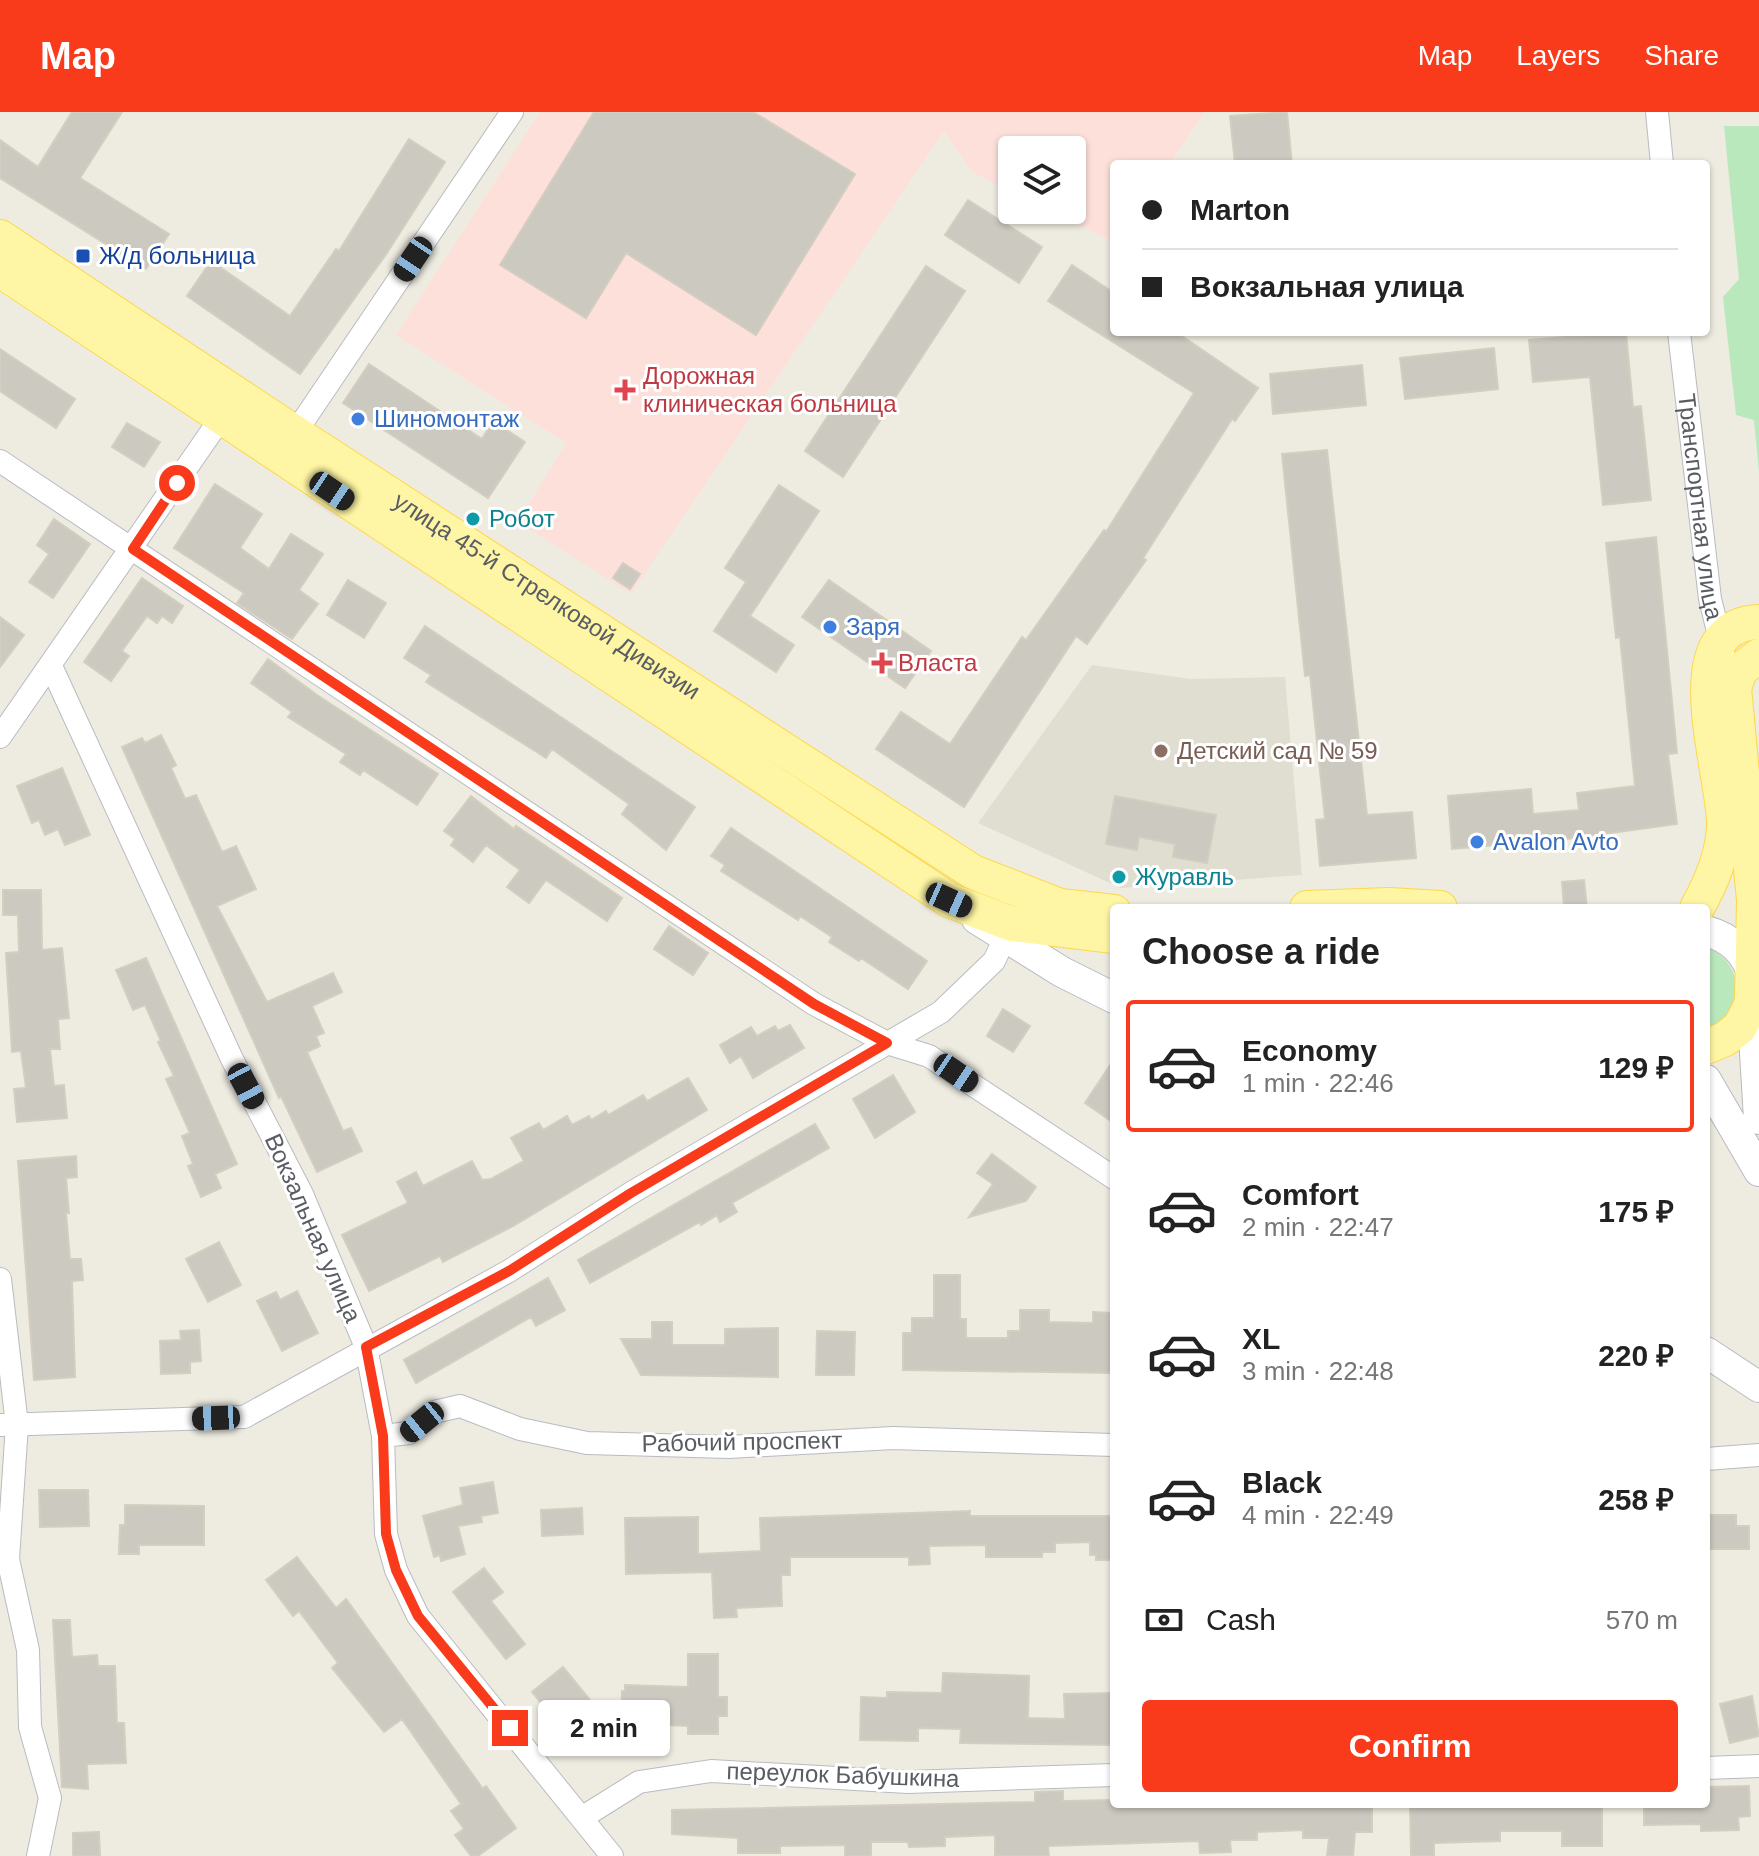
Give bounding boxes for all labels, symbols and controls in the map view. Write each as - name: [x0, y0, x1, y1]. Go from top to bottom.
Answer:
- text: Map: [40, 35, 116, 77]
- text: Map: [1418, 40, 1472, 71]
- text: Layers: [1516, 40, 1600, 71]
- text: Share: [1644, 40, 1719, 71]
- map controls: [998, 136, 1086, 224]
- button: layers: [998, 136, 1086, 224]
- text: Marton: [1190, 193, 1290, 226]
- car: [390, 232, 436, 286]
- place label: Ж/д больница: [99, 242, 256, 269]
- marker: Ж/д больница: [74, 247, 92, 265]
- text: Вокзальная улица: [1190, 270, 1464, 303]
- place label: Дорожная клиническая больница: [643, 362, 897, 417]
- marker: Дорожная клиническая больница: [614, 379, 636, 401]
- street label: Транспортная улица: [1673, 392, 1729, 623]
- place label: Шиномонтаж: [374, 405, 519, 432]
- marker: Шиномонтаж: [349, 410, 367, 428]
- route start: [159, 465, 195, 501]
- car: [305, 468, 359, 514]
- street label: улица 45-й Стрелковой Дивизии: [389, 487, 705, 705]
- place label: Робот: [489, 505, 555, 532]
- marker: Робот: [464, 510, 482, 528]
- place label: Заря: [846, 613, 900, 640]
- marker: Заря: [821, 618, 839, 636]
- place label: Власта: [898, 649, 978, 676]
- marker: Власта: [873, 654, 891, 672]
- place label: Детский сад № 59: [1177, 737, 1378, 764]
- marker: Детский сад № 59: [1152, 742, 1170, 760]
- place label: Avalon Avto: [1493, 828, 1619, 855]
- marker: Avalon Avto: [1468, 833, 1486, 851]
- place label: Журавль: [1135, 863, 1234, 890]
- marker: Журавль: [1110, 868, 1128, 886]
- car: [922, 879, 976, 921]
- text: Choose a ride: [1142, 931, 1380, 972]
- icon: car: [1146, 1030, 1218, 1102]
- text: Economy: [1242, 1034, 1377, 1067]
- car: [929, 1050, 983, 1096]
- text: 129 ₽: [1598, 1051, 1674, 1084]
- car: [224, 1059, 268, 1113]
- text: 1 min · 22:46: [1242, 1068, 1394, 1098]
- street label: Вокзальная улица: [260, 1129, 367, 1327]
- icon: car: [1146, 1174, 1218, 1246]
- text: Comfort: [1242, 1178, 1359, 1211]
- text: 175 ₽: [1598, 1195, 1674, 1228]
- text: 2 min · 22:47: [1242, 1212, 1394, 1242]
- icon: car: [1146, 1318, 1218, 1390]
- text: XL: [1242, 1322, 1280, 1355]
- text: 220 ₽: [1598, 1339, 1674, 1372]
- text: 3 min · 22:48: [1242, 1356, 1394, 1386]
- car: [396, 1398, 448, 1446]
- car: [192, 1405, 240, 1431]
- street label: Рабочий проспект: [641, 1426, 843, 1457]
- icon: car: [1146, 1462, 1218, 1534]
- text: Black: [1242, 1466, 1322, 1499]
- text: 258 ₽: [1598, 1483, 1674, 1516]
- text: 4 min · 22:49: [1242, 1500, 1394, 1530]
- icon: cash: [1142, 1598, 1186, 1642]
- text: Cash: [1206, 1603, 1276, 1636]
- text: 570 m: [1606, 1605, 1678, 1635]
- callout: 2 min: [538, 1700, 670, 1756]
- button: Confirm: [1142, 1700, 1678, 1792]
- route end: [492, 1710, 528, 1746]
- text: 2 min: [570, 1713, 638, 1743]
- street label: переулок Бабушкина: [726, 1757, 961, 1792]

